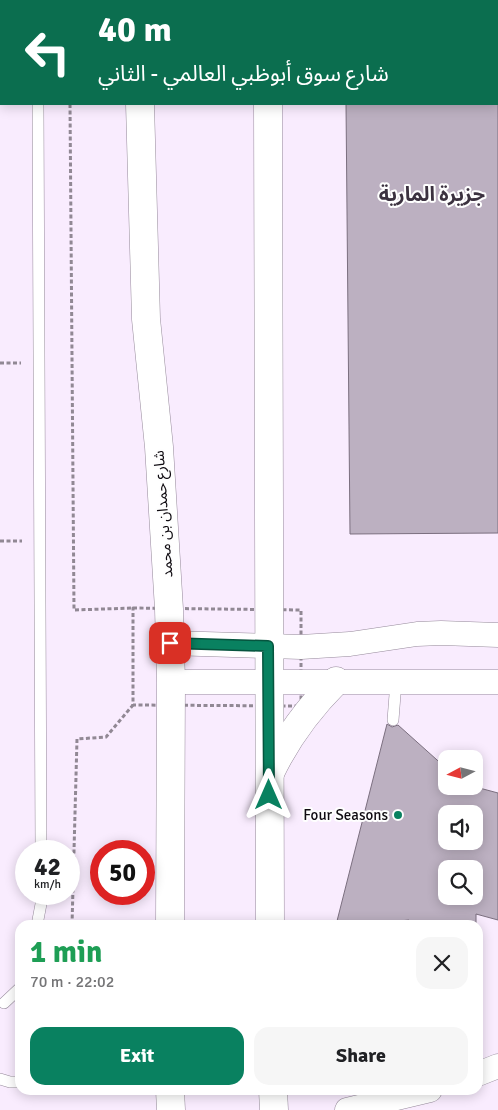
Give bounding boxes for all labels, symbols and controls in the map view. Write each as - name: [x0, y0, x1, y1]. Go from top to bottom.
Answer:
- text: 40 m: [98, 8, 172, 51]
- icon: left: [15, 20, 80, 85]
- text: شارع سوق أبوظبي العالمي - الثاني: [98, 60, 389, 87]
- district label: جزيرة المارية: [379, 182, 486, 207]
- street label: شارع حمدان بن محمد: [150, 449, 179, 578]
- pin: [149, 622, 191, 664]
- icon: arrive: [156, 629, 184, 657]
- north arrow: [438, 750, 482, 795]
- map controls: [438, 750, 483, 905]
- position arrow: [242, 768, 294, 820]
- button: sound: [438, 805, 483, 850]
- place label: Four Seasons: [303, 806, 388, 824]
- marker: Four Seasons: [392, 809, 404, 821]
- speed limit sign: 50: [90, 840, 155, 905]
- text: 42: [34, 851, 61, 882]
- button: search: [438, 860, 483, 905]
- text: km/h: [34, 877, 61, 892]
- text: 1 min: [30, 934, 102, 971]
- button: close: [416, 937, 468, 989]
- text: 70 m · 22:02: [30, 972, 114, 992]
- button: Exit: [30, 1027, 244, 1085]
- button: Share: [254, 1027, 468, 1085]

